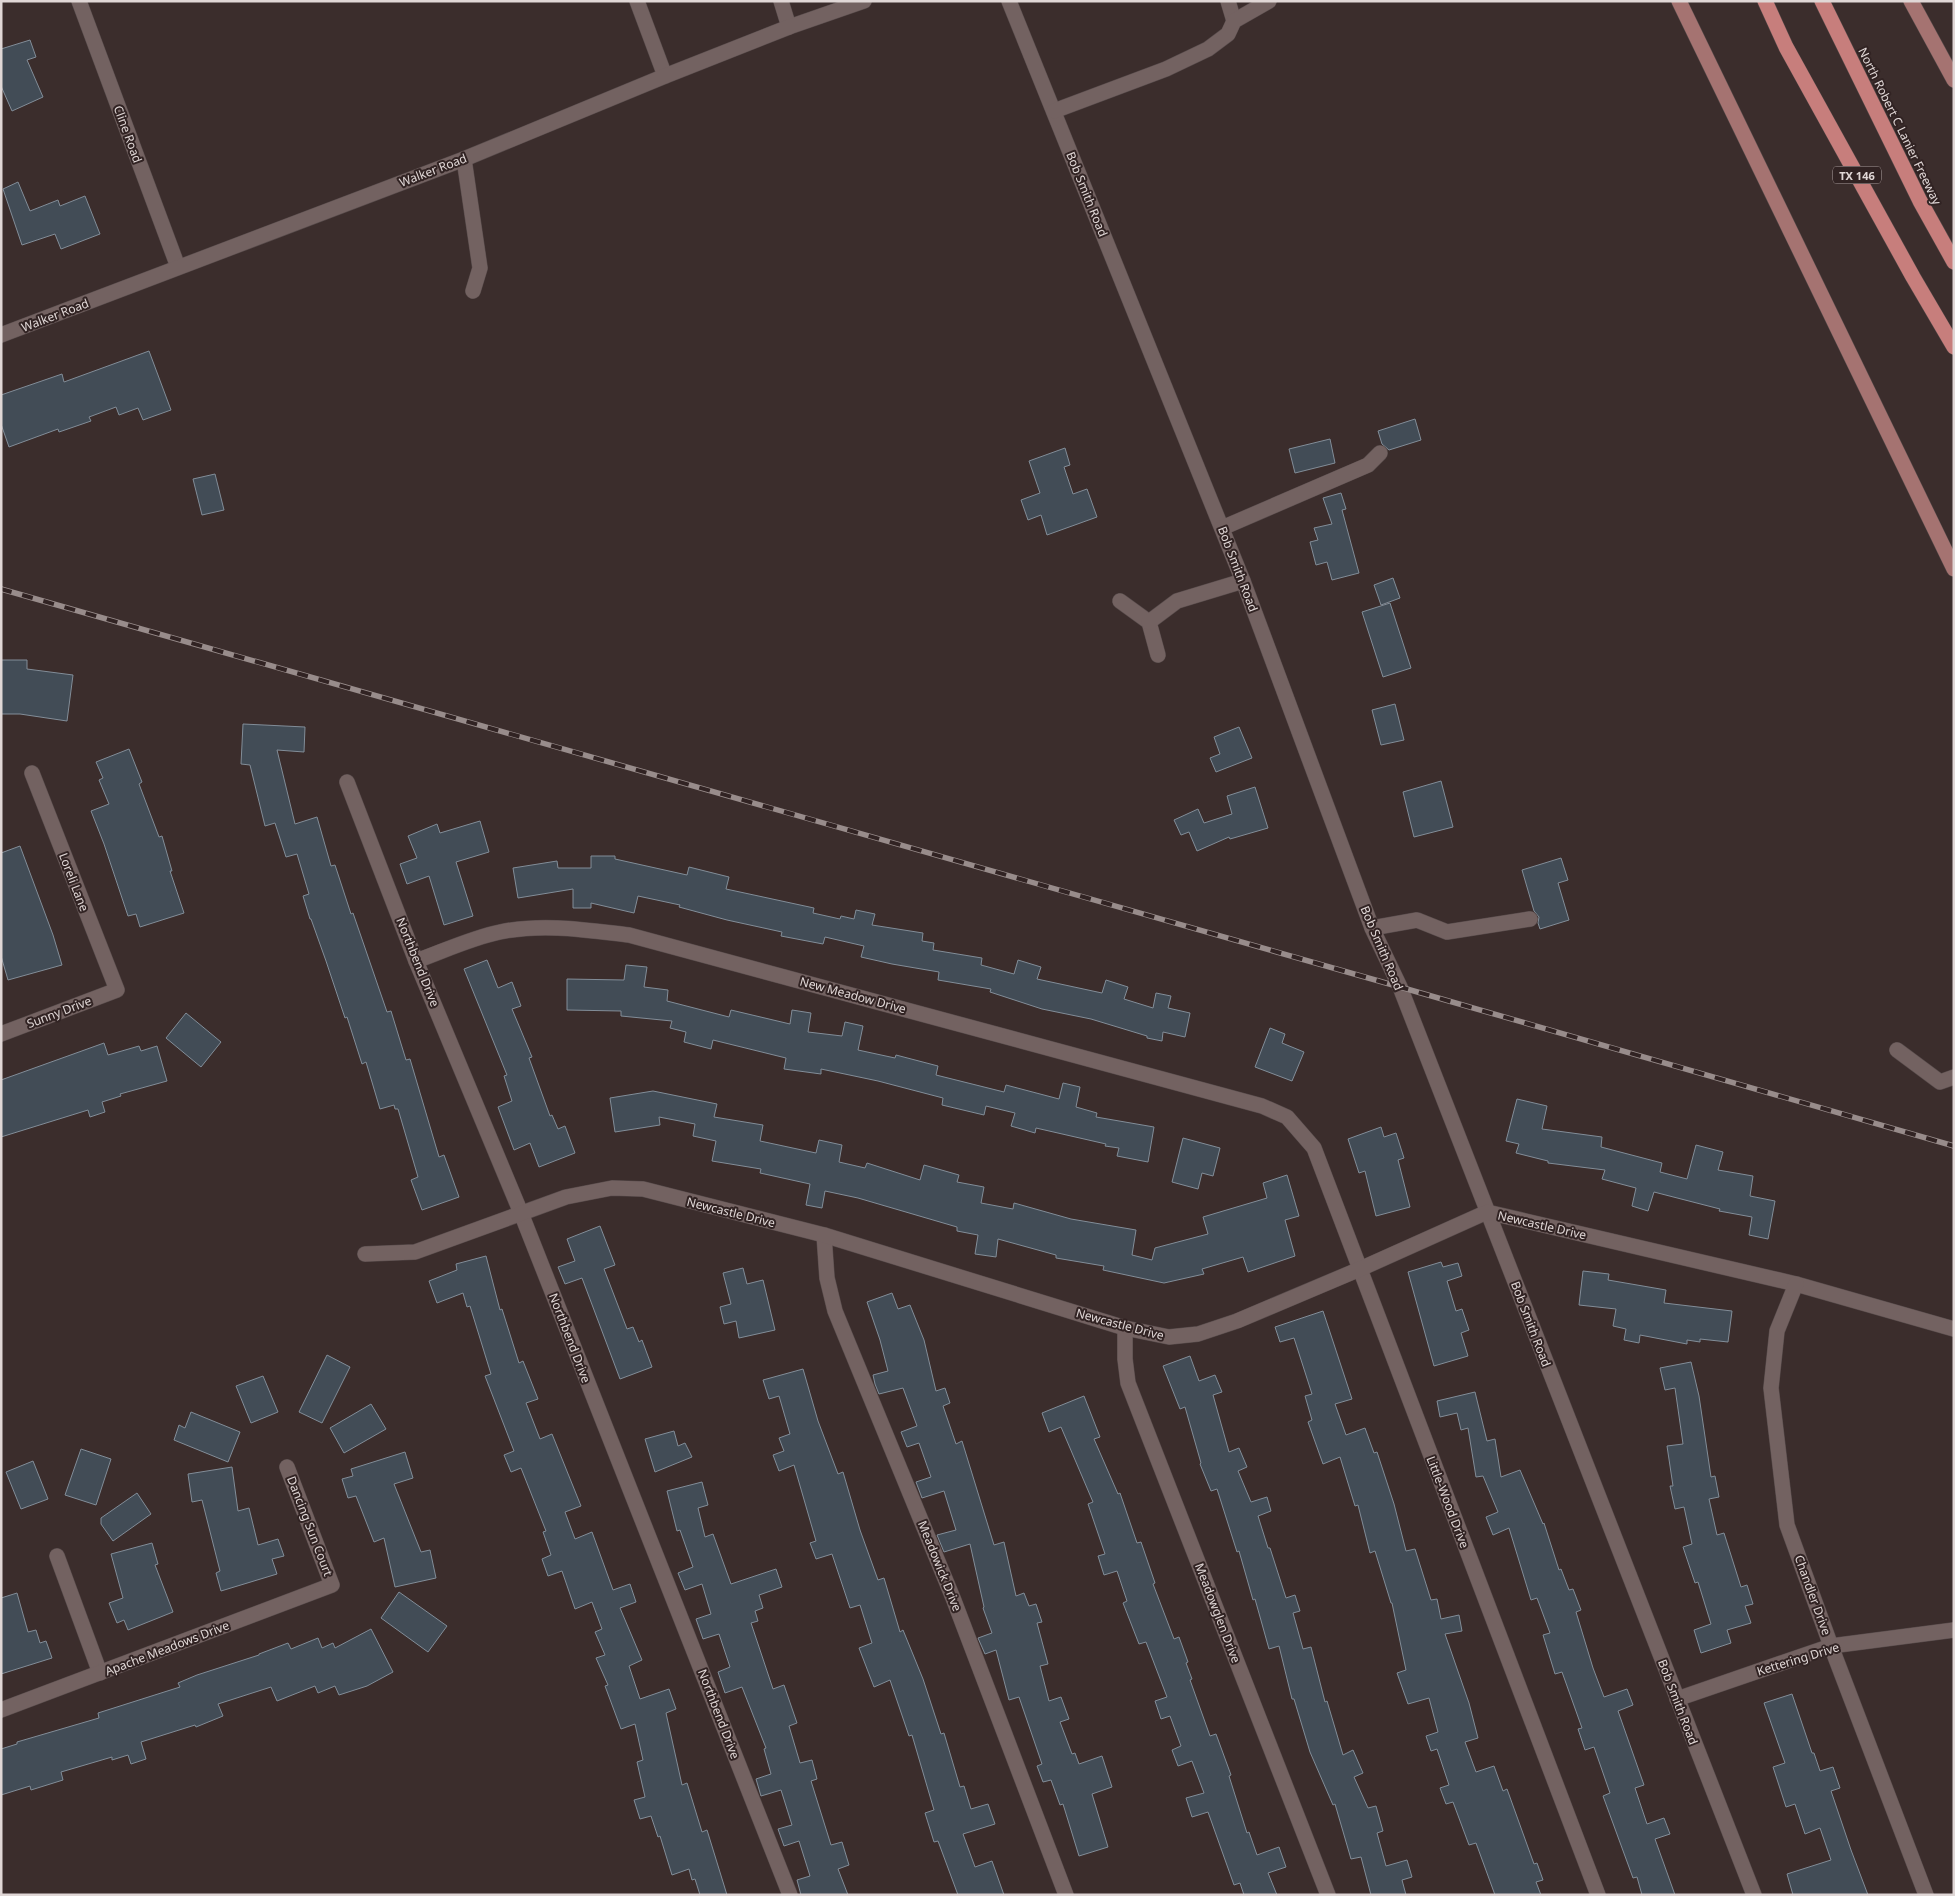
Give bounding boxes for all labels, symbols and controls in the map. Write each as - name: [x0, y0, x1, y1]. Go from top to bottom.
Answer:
- street label: North Robert C Lanier Freeway: [1854, 44, 1946, 208]
- street label: Cline Road: [110, 103, 146, 165]
- street label: Walker Road: [397, 149, 469, 191]
- street label: Bob Smith Road: [1062, 149, 1112, 239]
- road number: TX 146: [1833, 166, 1881, 184]
- street label: Walker Road: [19, 294, 91, 336]
- street label: Bob Smith Road: [1214, 524, 1262, 614]
- street label: Loreli Lane: [55, 850, 93, 914]
- street label: Bob Smith Road: [1357, 903, 1407, 993]
- street label: Northbend Drive: [392, 915, 444, 1009]
- street label: New Meadow Drive: [798, 973, 908, 1017]
- street label: Sunny Drive: [24, 992, 94, 1032]
- street label: Newcastle Drive: [685, 1193, 777, 1231]
- street label: Newcastle Drive: [1496, 1207, 1588, 1243]
- street label: Bob Smith Road: [1507, 1279, 1555, 1369]
- street label: Northbend Drive: [545, 1291, 595, 1386]
- street label: Newcastle Drive: [1074, 1304, 1166, 1344]
- street label: Little-Wood Drive: [1423, 1453, 1473, 1551]
- street label: Dancing Sun Court: [283, 1474, 337, 1579]
- street label: Meadowick Drive: [914, 1518, 966, 1614]
- street label: Chandler Drive: [1791, 1553, 1835, 1638]
- street label: Meadowglen Drive: [1191, 1561, 1245, 1666]
- street label: Apache Meadows Drive: [103, 1616, 232, 1680]
- street label: Kettering Drive: [1755, 1638, 1841, 1680]
- street label: Bob Smith Road: [1654, 1657, 1702, 1747]
- street label: Northbend Drive: [694, 1667, 744, 1762]

